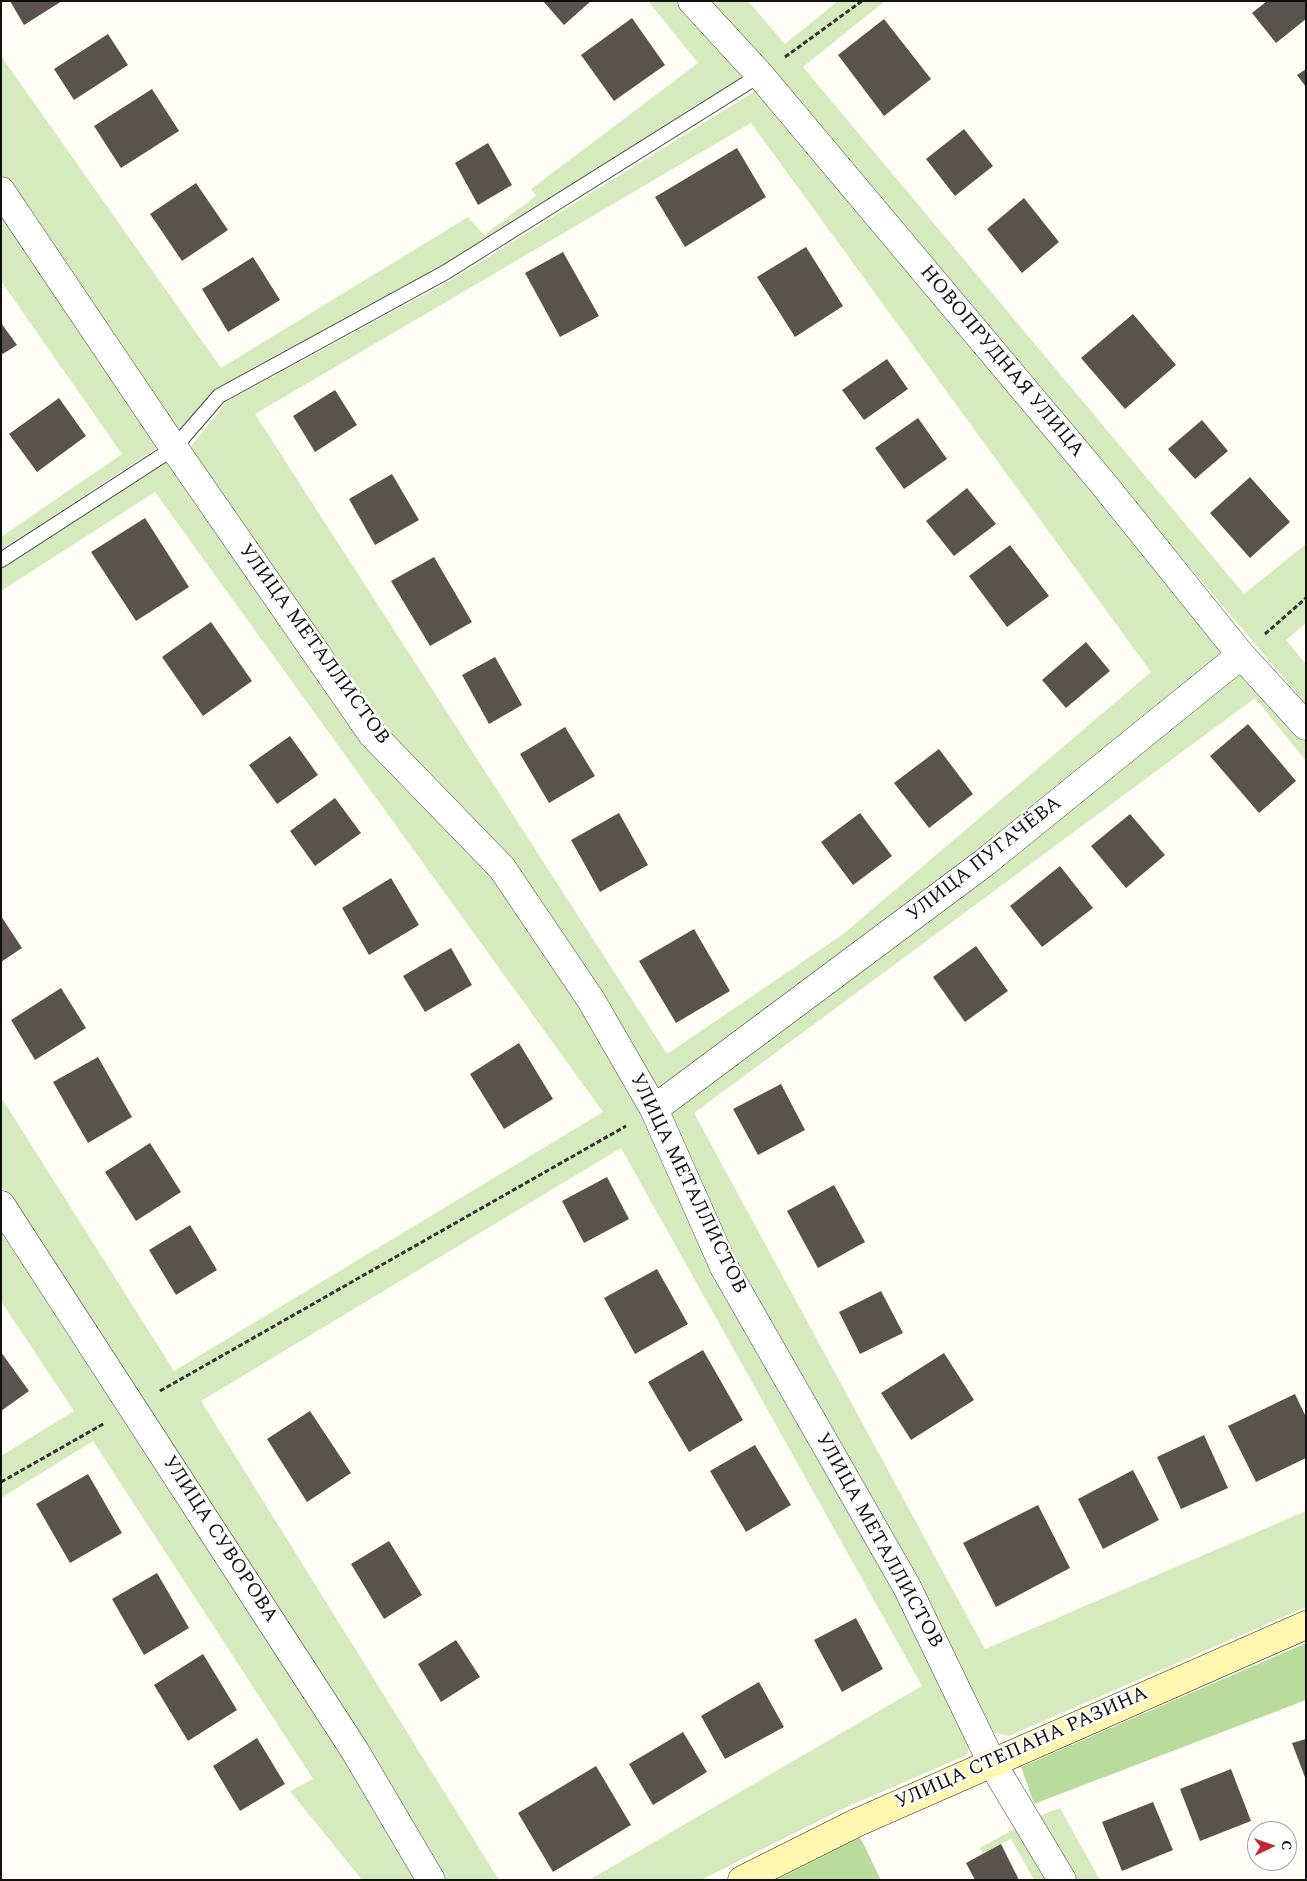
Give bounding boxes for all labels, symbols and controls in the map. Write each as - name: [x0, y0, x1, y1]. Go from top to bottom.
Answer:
- street label: НОВОПРУДНАЯ УЛИЦА: [914, 261, 1088, 463]
- street label: УЛИЦА МЕТАЛЛИСТОВ: [232, 540, 394, 750]
- street label: УЛИЦА ПУГАЧЁВА: [903, 792, 1067, 928]
- street label: УЛИЦА МЕТАЛЛИСТОВ: [623, 1070, 751, 1298]
- street label: УЛИЦА МЕТАЛЛИСТОВ: [809, 1429, 947, 1653]
- street label: УЛИЦА СУВОРОВА: [156, 1452, 282, 1628]
- street label: УЛИЦА СТЕПАНА РАЗИНА: [892, 1682, 1152, 1816]
- north arrow: [1247, 1821, 1297, 1871]
- text: С: [1276, 1840, 1297, 1851]

